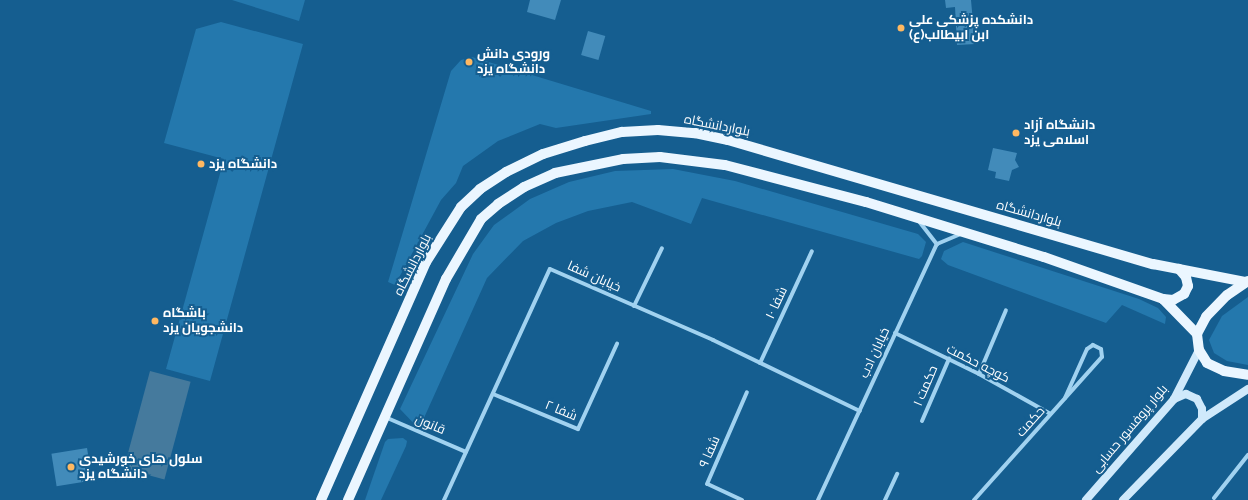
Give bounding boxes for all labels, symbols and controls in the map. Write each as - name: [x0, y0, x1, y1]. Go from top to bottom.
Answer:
- place label: دانشکده پزشکی علی ابن ابیطالب(ع): [909, 13, 1033, 44]
- marker: دانشکده پزشکی علی ابن ابیطالب(ع): [896, 23, 906, 33]
- place label: ورودی دانش دانشگاه یزد: [477, 47, 550, 78]
- marker: ورودی دانش دانشگاه یزد: [464, 57, 474, 67]
- street label: بلواردانشگاه: [683, 112, 751, 140]
- place label: دانشگاه آزاد اسلامی یزد: [1024, 118, 1095, 149]
- marker: دانشگاه آزاد اسلامی یزد: [1011, 128, 1021, 138]
- place label: دانشگاه یزد: [209, 156, 277, 172]
- marker: دانشگاه یزد: [196, 159, 206, 169]
- street label: بلواردانشگاه: [995, 197, 1063, 231]
- street label: بلواردانشگاه: [391, 232, 435, 298]
- street label: خیابان شفا: [565, 258, 623, 296]
- street label: شفا ۱۰: [763, 285, 791, 321]
- place label: باشگاه دانشجویان یزد: [163, 306, 243, 337]
- marker: باشگاه دانشجویان یزد: [150, 316, 160, 326]
- street label: خیابان ادب: [856, 325, 894, 381]
- street label: کوچه حکمت: [944, 341, 1012, 387]
- street label: حکمت ۱: [911, 363, 941, 409]
- street label: بلوار پروفسور حسابی: [1089, 382, 1171, 476]
- street label: شفا ۲: [543, 398, 579, 424]
- street label: حکمت: [1013, 404, 1049, 440]
- street label: قانون: [413, 412, 447, 438]
- street label: شفا ۹: [696, 434, 724, 470]
- place label: سلول های خورشیدی دانشگاه یزد: [79, 452, 202, 483]
- marker: سلول های خورشیدی دانشگاه یزد: [66, 462, 76, 472]

